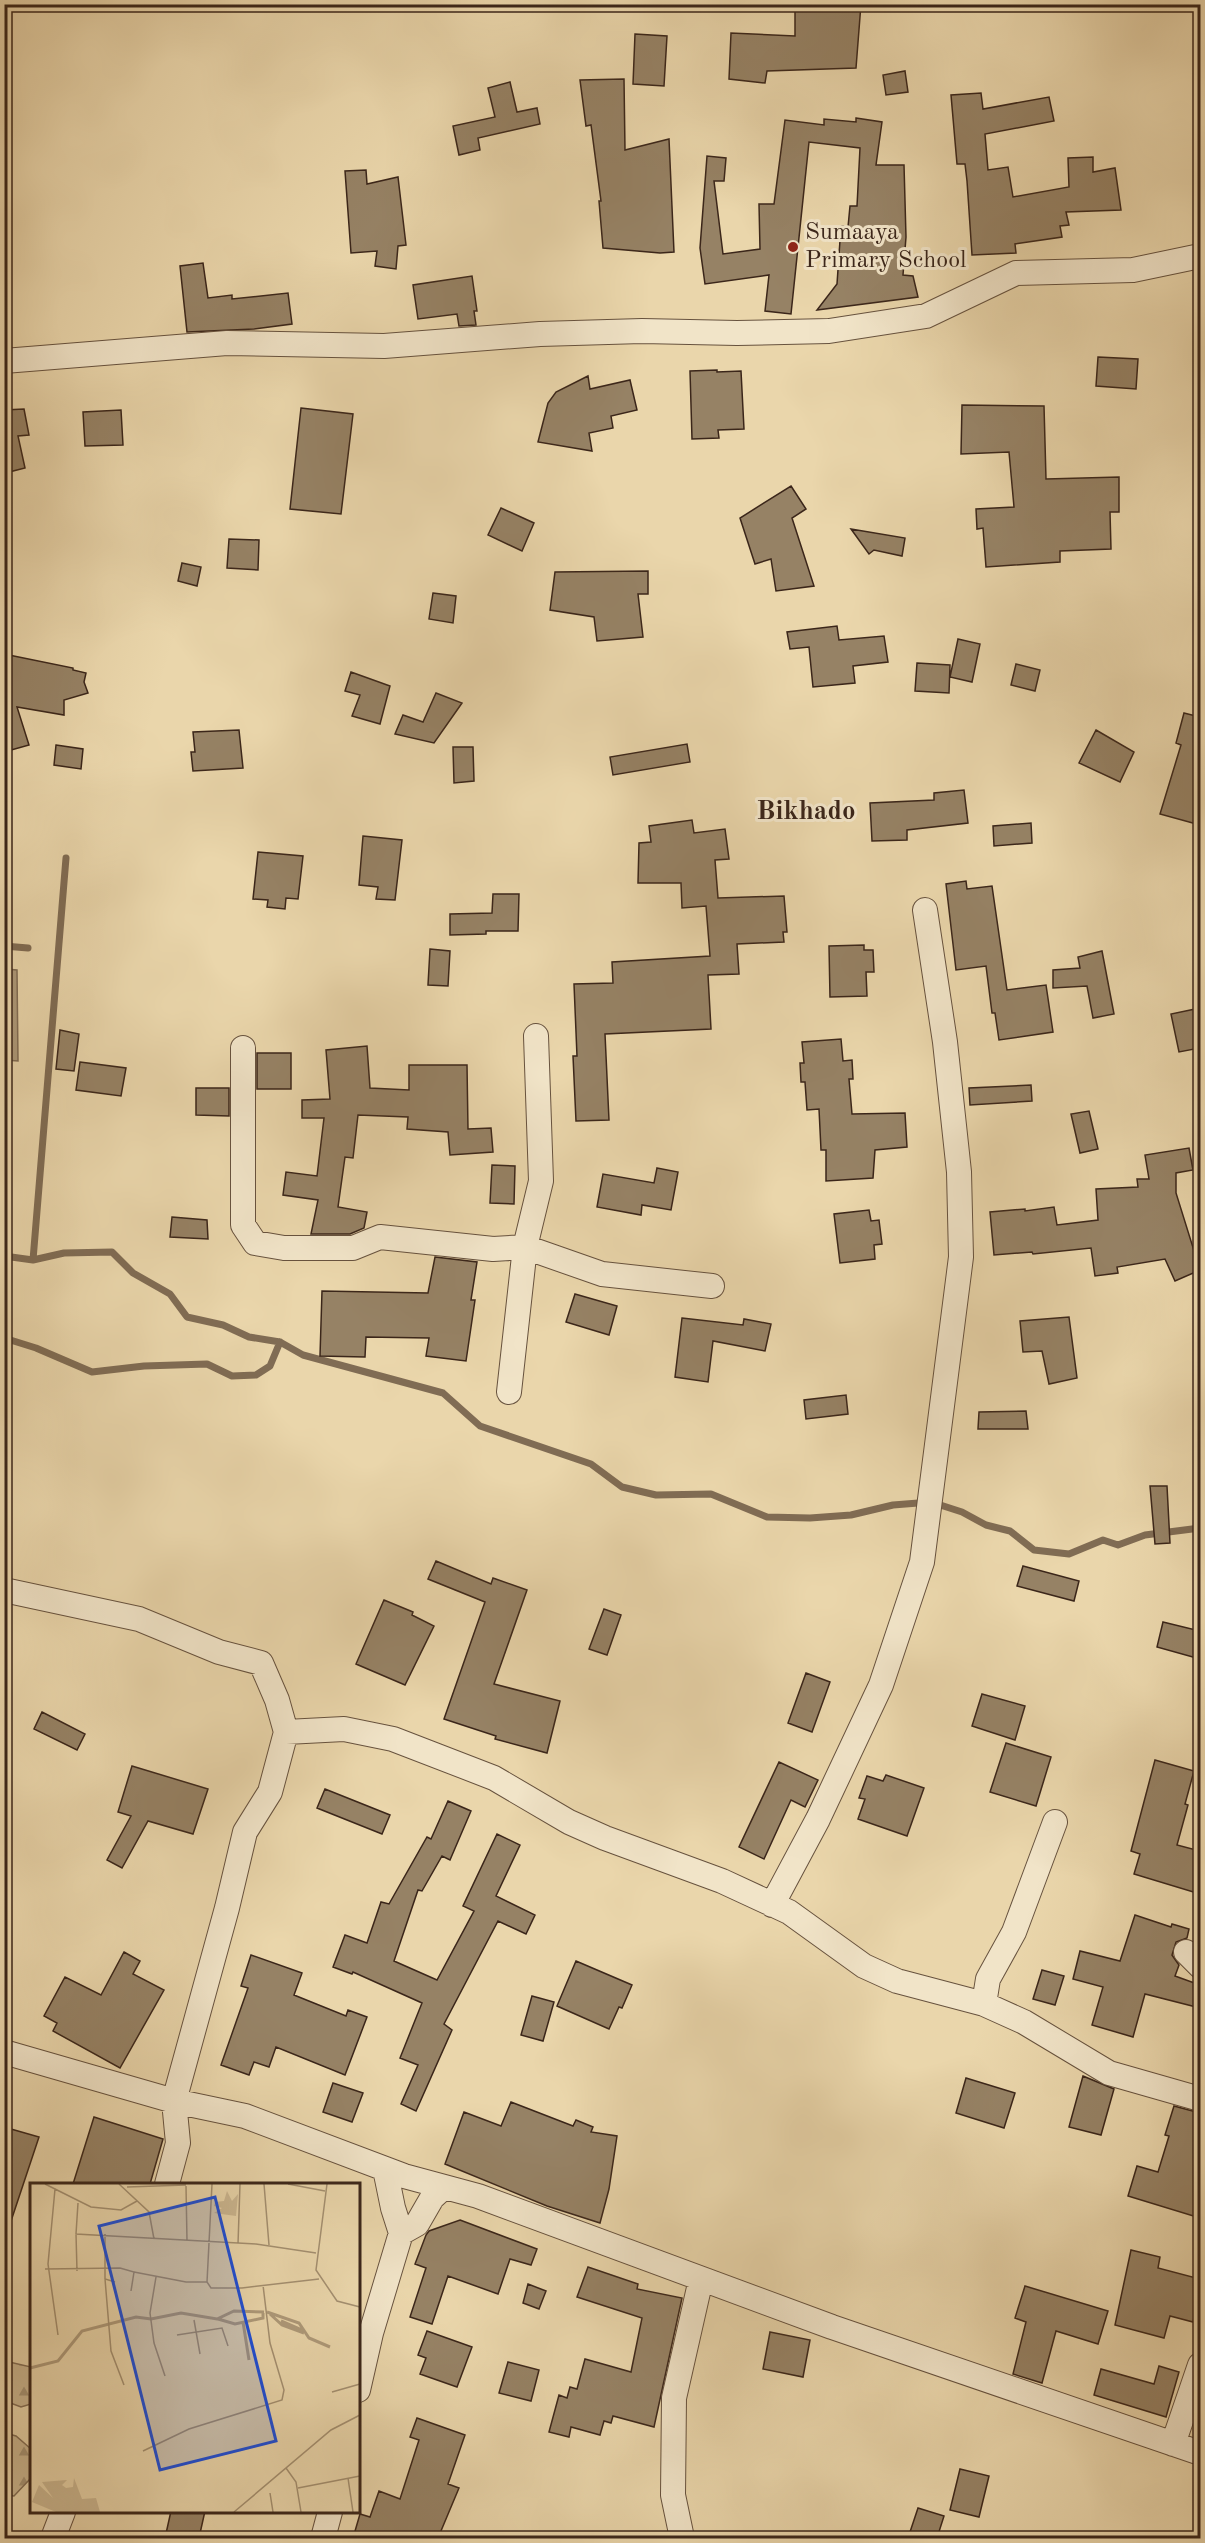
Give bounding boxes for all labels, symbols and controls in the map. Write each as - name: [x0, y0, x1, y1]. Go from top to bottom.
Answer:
- place label: Sumaaya Primary School: [805, 221, 967, 273]
- marker: Sumaaya Primary School: [786, 240, 800, 254]
- district label: Bikhado: [756, 798, 856, 825]
- inset map: [30, 2183, 360, 2513]

